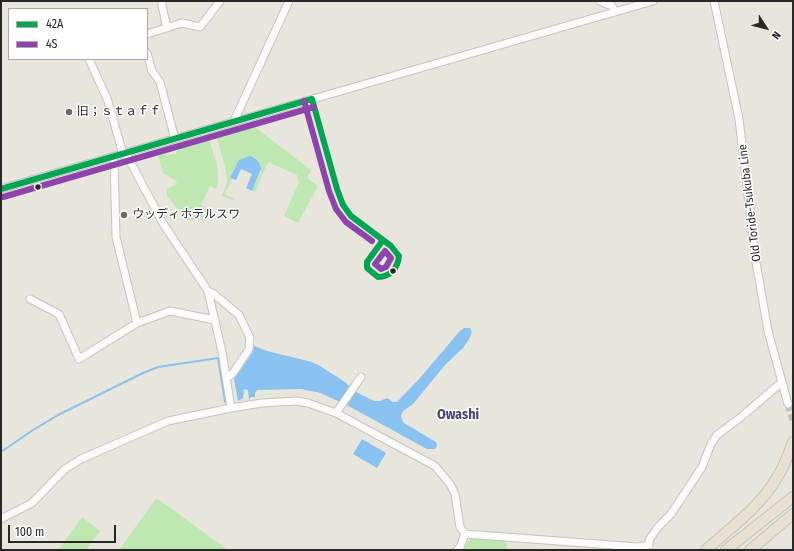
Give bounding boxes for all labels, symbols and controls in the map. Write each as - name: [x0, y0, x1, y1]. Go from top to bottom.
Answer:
- legend: [8, 8, 148, 60]
- north arrow: [746, 8, 786, 48]
- text: 42A: [46, 17, 63, 31]
- text: N: [769, 29, 783, 42]
- text: 4S: [46, 37, 58, 51]
- place label: 旧；ｓｔａｆｆ: [77, 105, 161, 119]
- marker: 旧；ｓｔａｆｆ: [64, 107, 74, 117]
- street label: Old Toride-Tsukuba Line: [736, 143, 764, 263]
- unlabelled marker: [33, 182, 43, 192]
- place label: ウッディホテルスワ: [132, 208, 240, 222]
- marker: ウッディホテルスワ: [119, 210, 129, 220]
- unlabelled marker: [388, 266, 398, 276]
- district label: Owashi: [437, 407, 479, 423]
- scale bar: [10, 517, 118, 543]
- text: 100 m: [15, 525, 44, 539]

